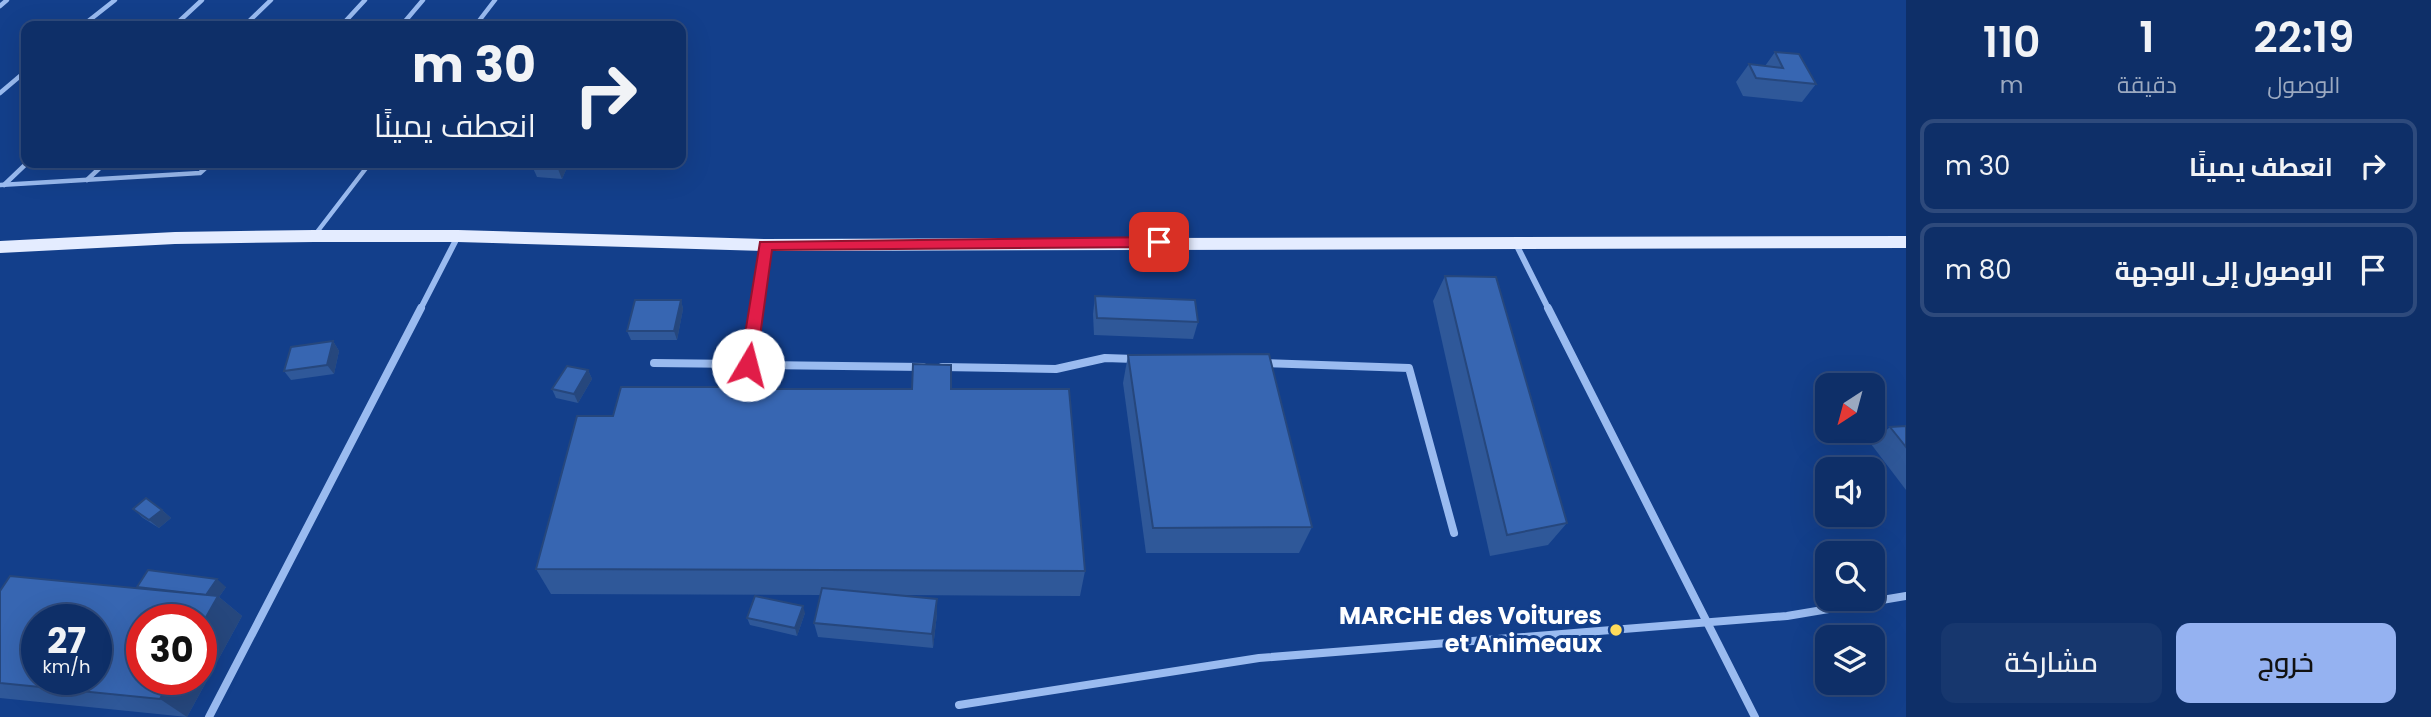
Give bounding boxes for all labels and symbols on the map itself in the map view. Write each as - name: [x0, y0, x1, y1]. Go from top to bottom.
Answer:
- pin: [1129, 212, 1189, 272]
- position arrow: [711, 328, 785, 402]
- north arrow: [1815, 373, 1885, 443]
- place label: MARCHE des Voitures et Animeaux: [1339, 599, 1603, 660]
- speed limit sign: 30: [126, 604, 217, 695]
- marker: MARCHE des Voitures et Animeaux: [1608, 622, 1624, 638]

